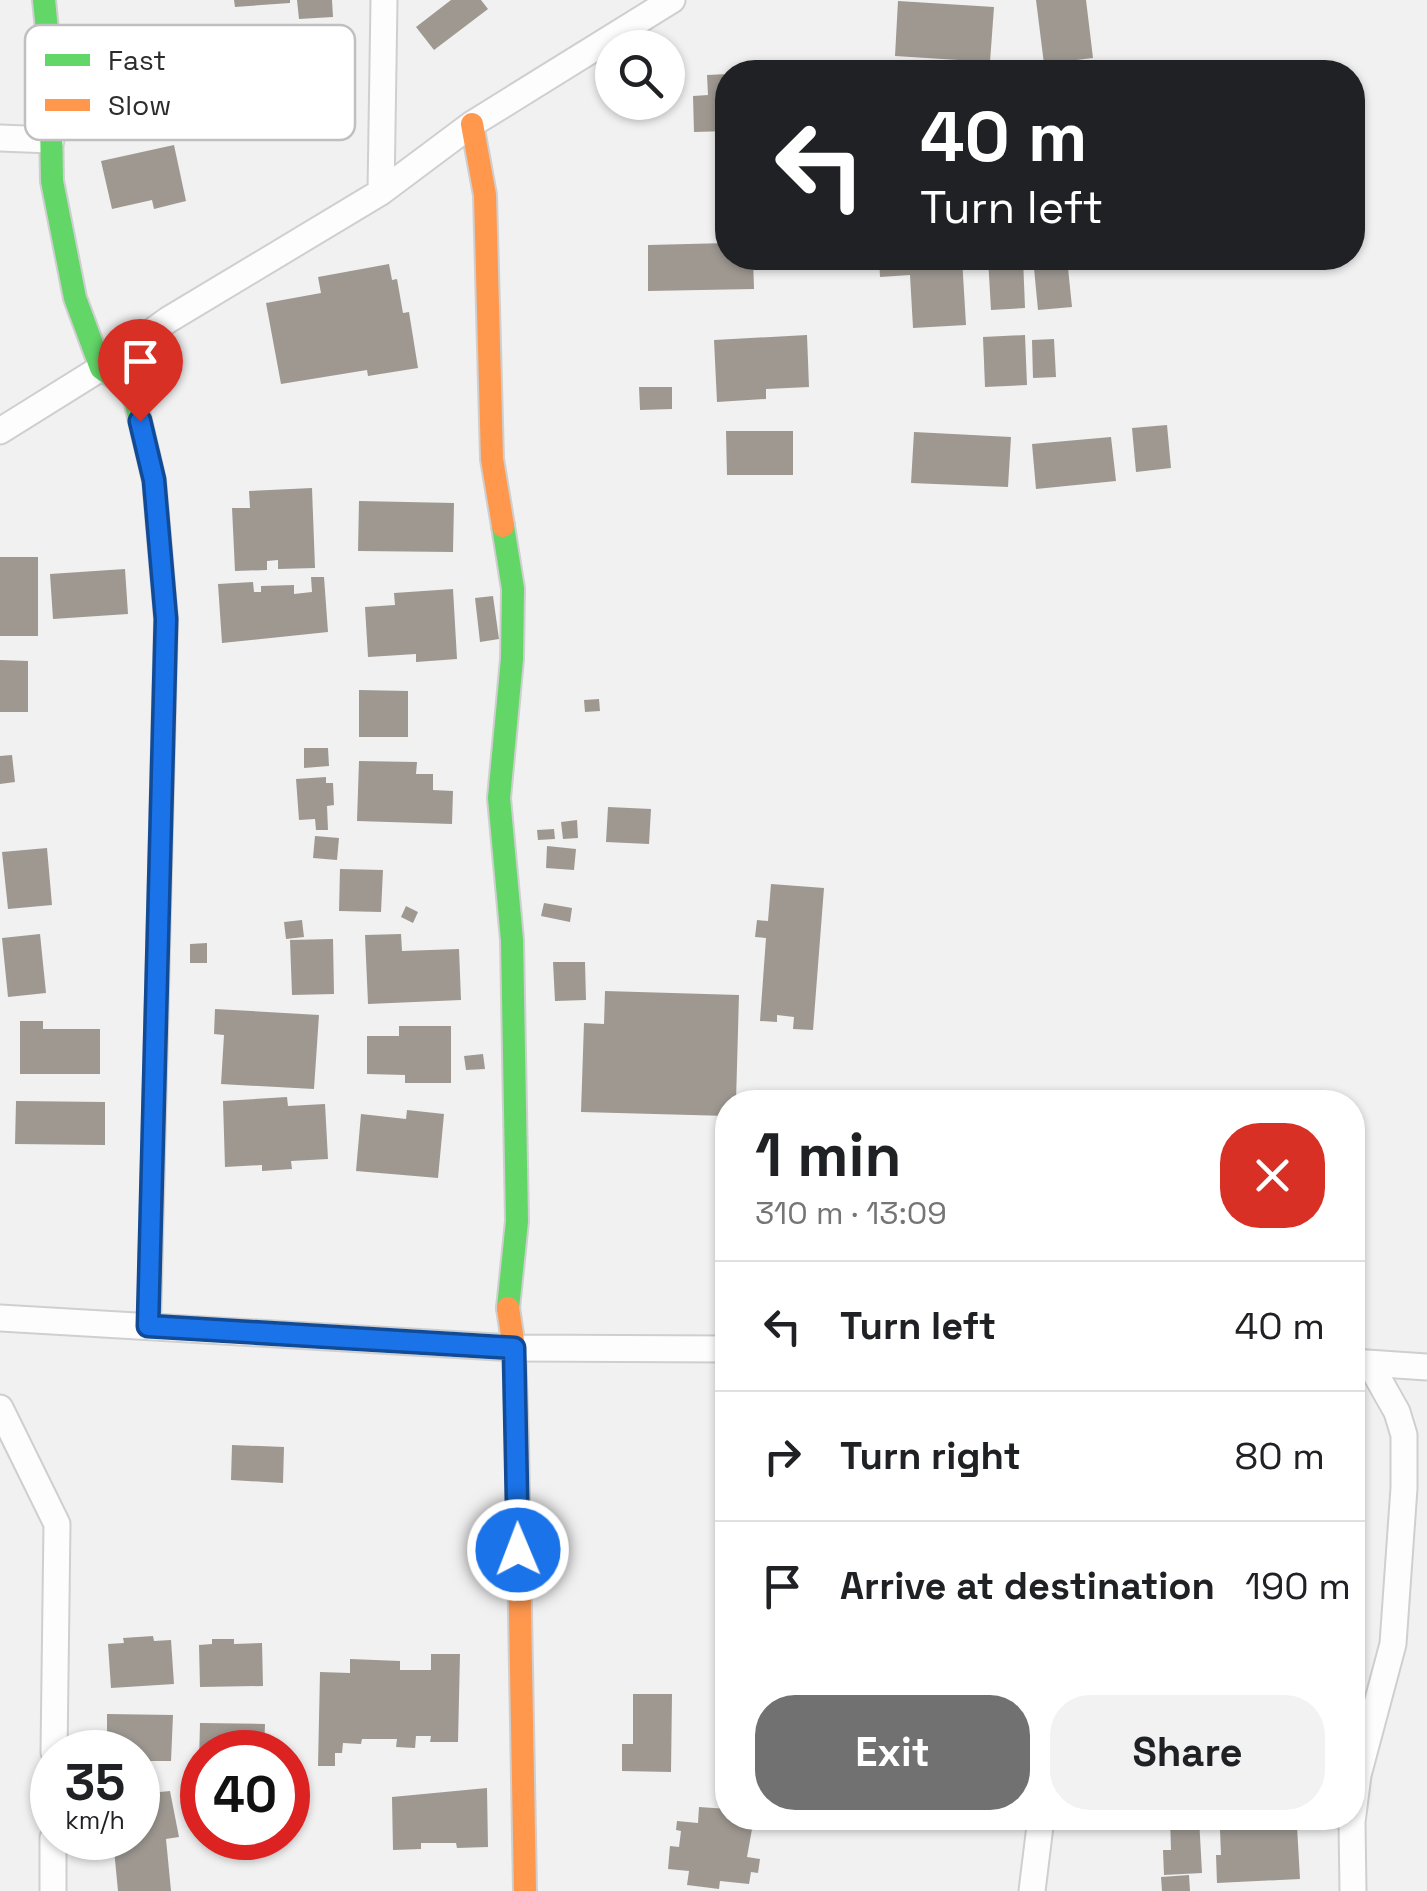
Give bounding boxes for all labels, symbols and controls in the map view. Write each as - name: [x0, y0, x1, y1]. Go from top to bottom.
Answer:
- legend: [25, 25, 355, 140]
- map controls: [595, 30, 685, 120]
- button: search: [595, 30, 685, 120]
- text: Fast: [108, 42, 166, 78]
- text: Slow: [108, 87, 171, 123]
- text: 40 m: [920, 92, 1087, 181]
- icon: left: [755, 100, 885, 230]
- text: Turn left: [920, 179, 1103, 236]
- pin: [98, 319, 183, 422]
- icon: arrive: [113, 334, 168, 389]
- text: 1 min: [755, 1117, 902, 1194]
- button: close: [1220, 1123, 1325, 1228]
- text: 310 m · 13:09: [755, 1193, 947, 1233]
- icon: left: [755, 1299, 810, 1354]
- text: Turn left: [840, 1302, 996, 1350]
- text: 40 m: [1234, 1302, 1325, 1350]
- icon: right: [755, 1429, 810, 1484]
- text: Turn right: [840, 1432, 1021, 1480]
- text: 80 m: [1235, 1432, 1325, 1480]
- position arrow: [466, 1498, 570, 1602]
- icon: arrive: [755, 1559, 810, 1614]
- text: Arrive at destination: [840, 1562, 1215, 1610]
- text: 190 m: [1245, 1562, 1351, 1610]
- button: Exit: [755, 1695, 1030, 1810]
- button: Share: [1050, 1695, 1325, 1810]
- speed limit sign: 40: [180, 1730, 310, 1860]
- text: 35: [65, 1751, 125, 1815]
- text: km/h: [65, 1804, 125, 1836]

